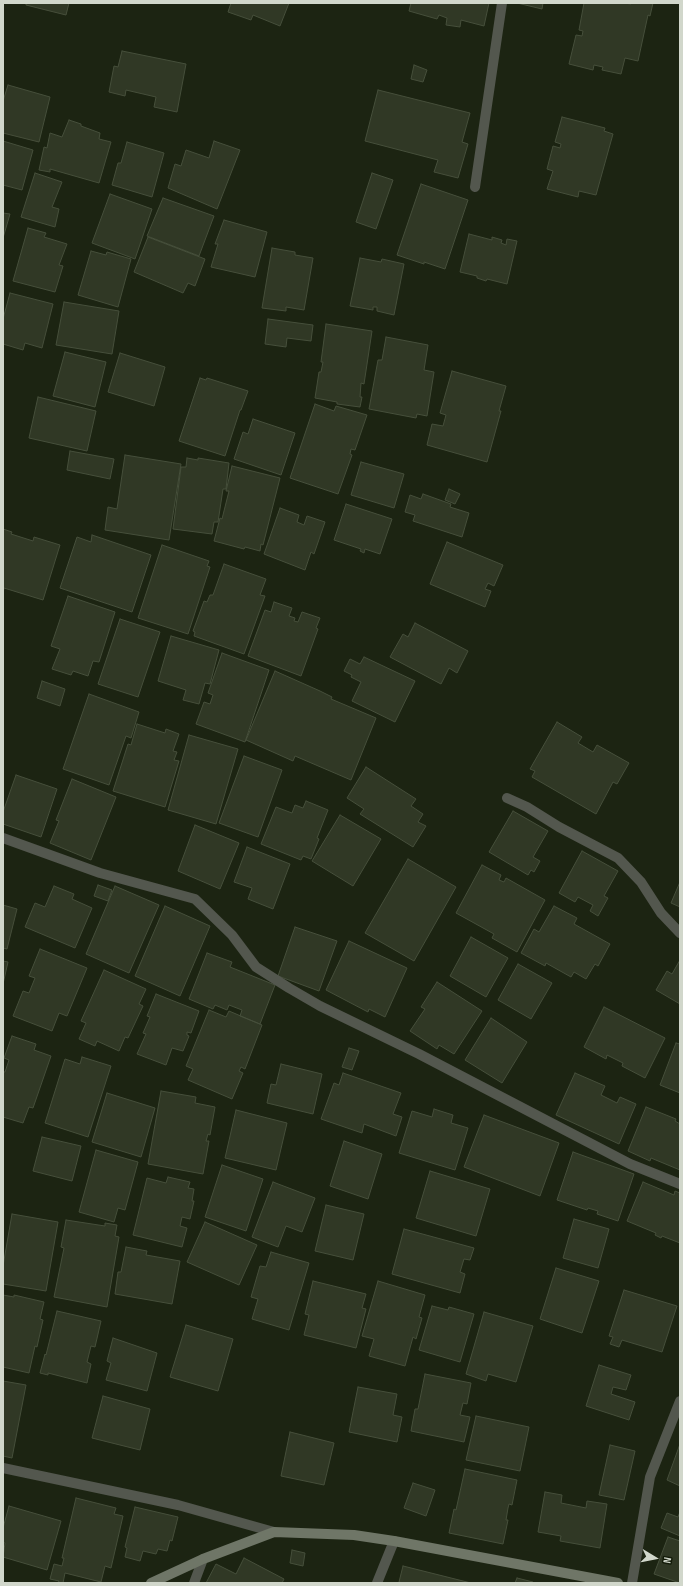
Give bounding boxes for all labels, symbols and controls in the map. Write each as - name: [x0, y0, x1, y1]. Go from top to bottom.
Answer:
- north arrow: [635, 1538, 675, 1578]
- text: N: [660, 1556, 674, 1564]

